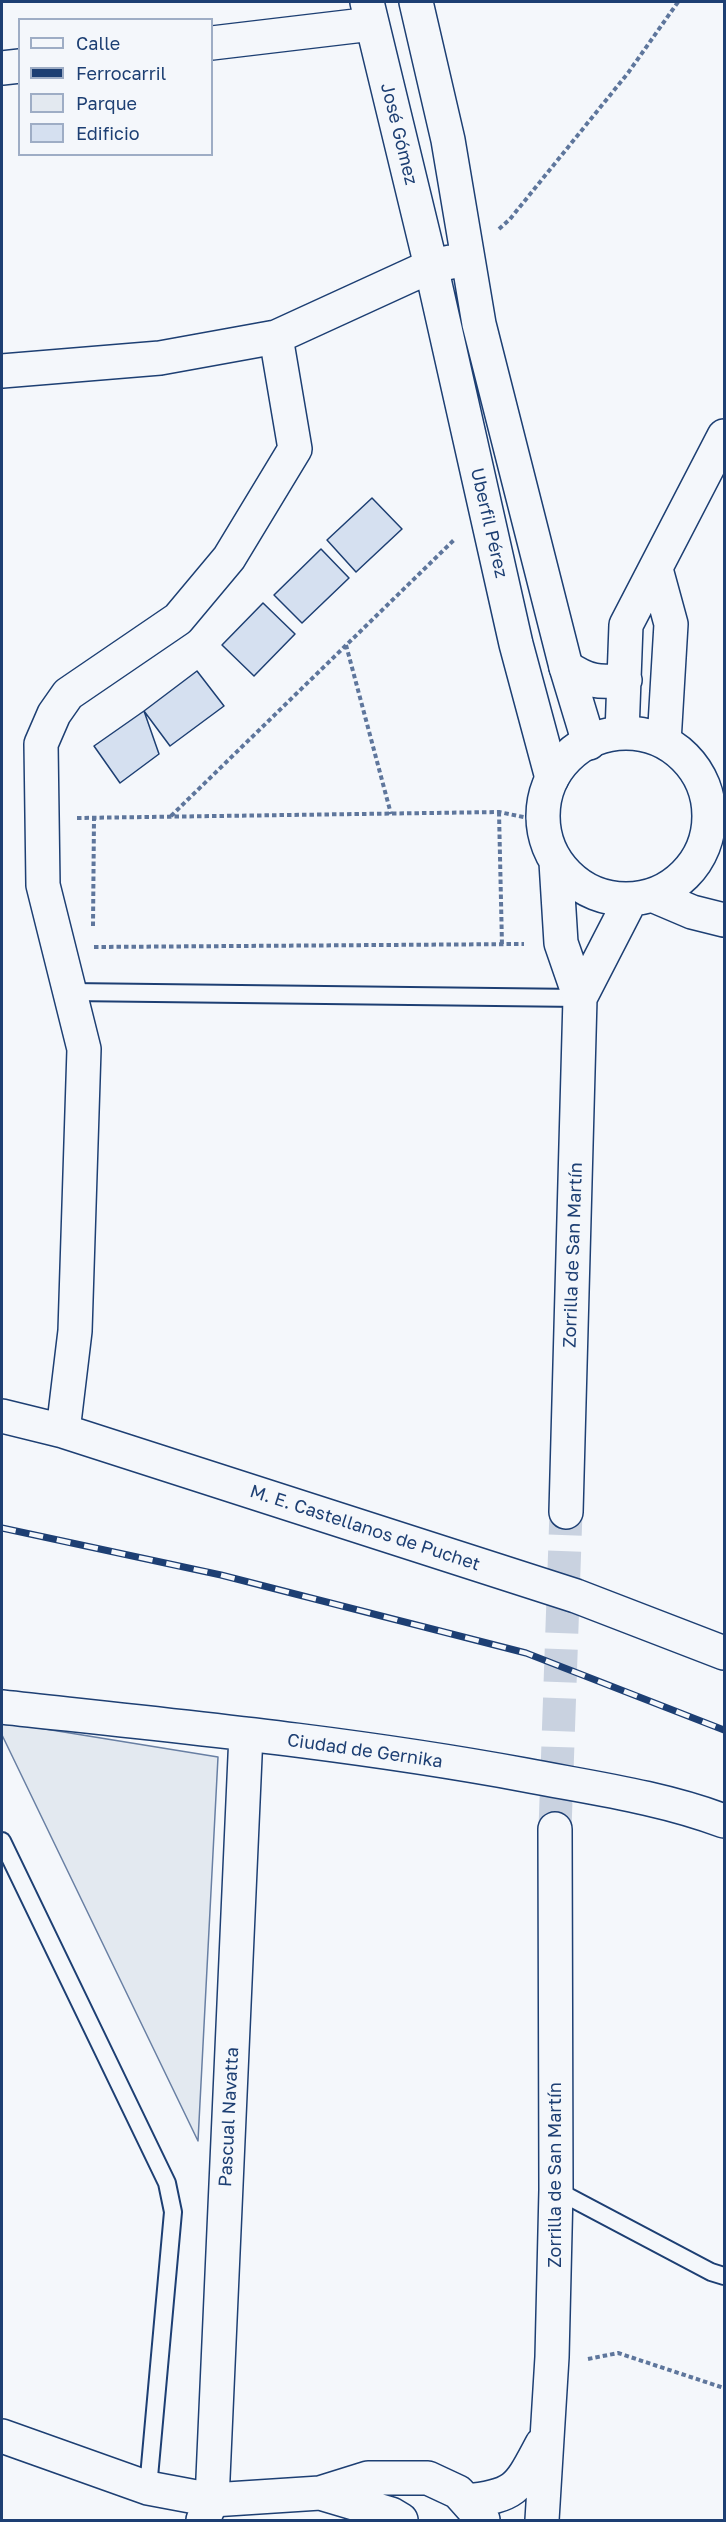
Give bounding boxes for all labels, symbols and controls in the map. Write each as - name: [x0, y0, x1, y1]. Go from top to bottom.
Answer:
- legend: [18, 18, 213, 156]
- text: Calle: [76, 32, 120, 54]
- text: Ferrocarril: [76, 62, 166, 84]
- street label: José Gómez: [376, 81, 422, 187]
- text: Parque: [76, 92, 137, 114]
- text: Edificio: [76, 122, 140, 144]
- street label: Uberfil Pérez: [466, 466, 512, 580]
- street label: Zorrilla de San Martín: [559, 1162, 587, 1348]
- street label: M. E. Castellanos de Puchet: [247, 1481, 483, 1575]
- street label: Ciudad de Gernika: [286, 1729, 444, 1773]
- street label: Pascual Navatta: [215, 2047, 243, 2187]
- street label: Zorrilla de San Martín: [544, 2082, 566, 2268]

